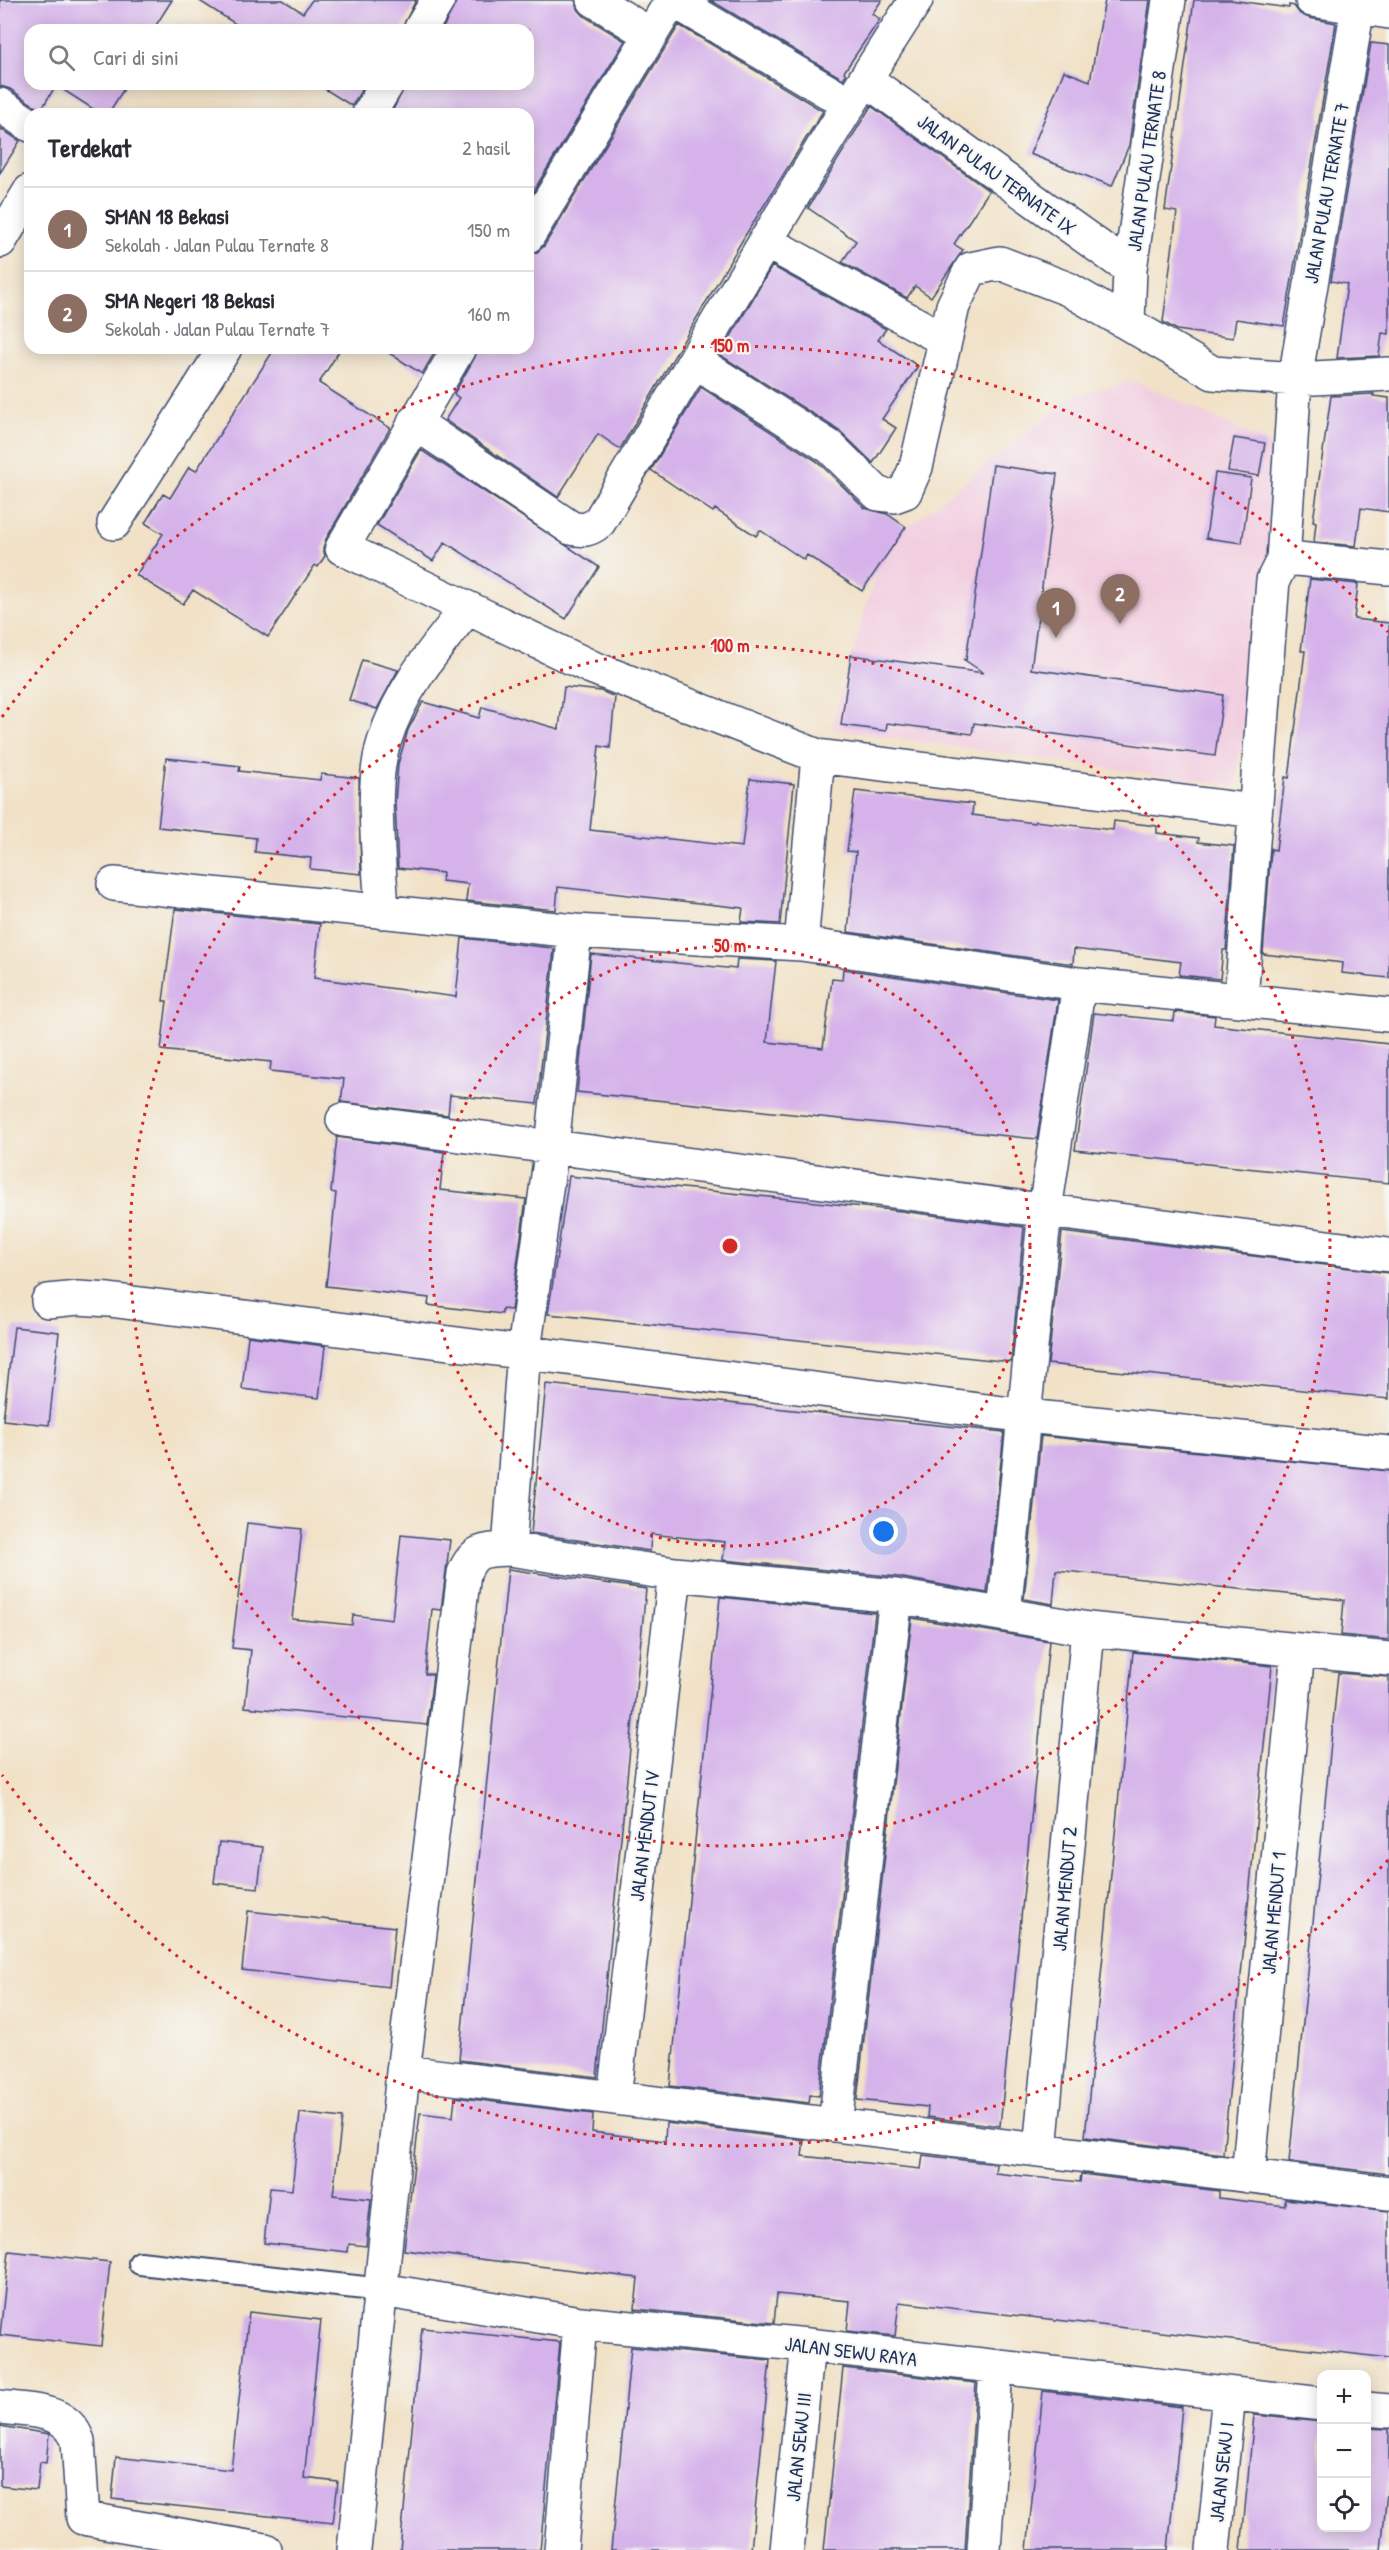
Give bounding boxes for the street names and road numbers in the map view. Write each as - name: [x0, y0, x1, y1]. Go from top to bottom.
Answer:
- street label: JALAN PULAU TERNATE 8: [1120, 69, 1172, 253]
- street label: JALAN PULAU TERNATE 7: [1297, 100, 1355, 286]
- street label: JALAN PULAU TERNATE IX: [912, 107, 1082, 241]
- street label: JALAN MENDUT IV: [623, 1768, 665, 1903]
- street label: JALAN MENDUT 2: [1045, 1825, 1083, 1952]
- street label: JALAN MENDUT 1: [1254, 1851, 1292, 1975]
- street label: JALAN SEWU RAYA: [783, 2329, 919, 2373]
- street label: JALAN SEWU III: [779, 2391, 817, 2503]
- street label: JALAN SEWU I: [1202, 2421, 1240, 2523]

